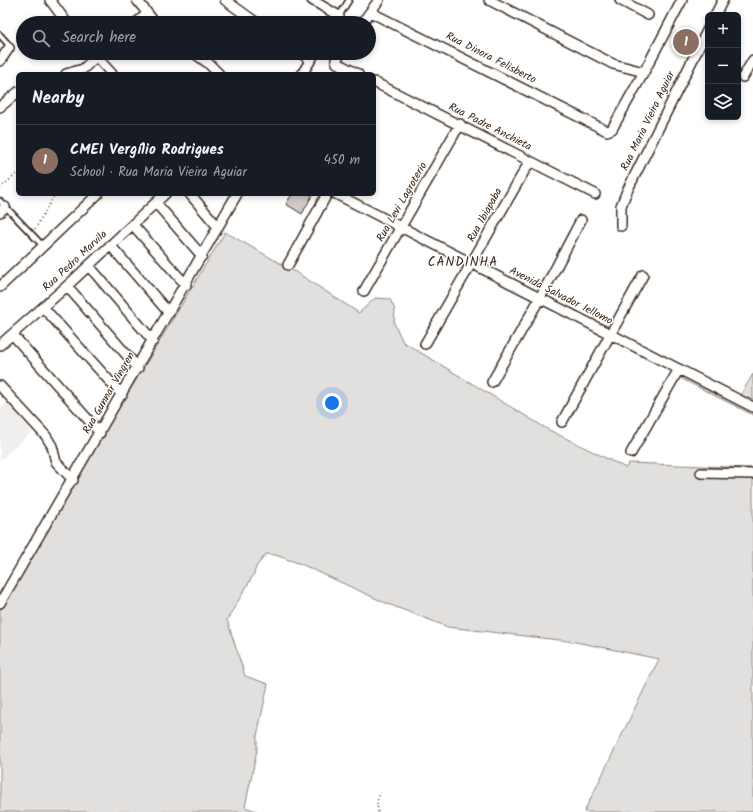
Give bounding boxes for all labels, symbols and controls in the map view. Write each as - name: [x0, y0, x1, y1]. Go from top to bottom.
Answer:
- map controls: [705, 12, 741, 120]
- button: +: [705, 12, 741, 48]
- search box: [16, 16, 376, 60]
- text: Search here: [62, 26, 136, 50]
- icon: search: [30, 27, 52, 49]
- street label: Rua Dinora Felisberto: [443, 27, 539, 89]
- pin: 1: [673, 27, 699, 57]
- button: −: [705, 48, 741, 84]
- street label: Rua Maria Vieira Aguiar: [616, 67, 681, 174]
- button: layers: [705, 84, 741, 120]
- text: Nearby: [32, 85, 84, 112]
- street label: Rua Padre Anchieta: [445, 98, 535, 156]
- text: CMEI Vergílio Rodrigues: [70, 138, 224, 162]
- text: 1: [43, 150, 47, 171]
- text: 450 m: [324, 150, 360, 171]
- street label: Rua Levi Lagroterio: [372, 159, 432, 245]
- text: School · Rua Maria Vieira Aguiar: [70, 162, 247, 183]
- street label: Rua Ibiapaba: [463, 185, 507, 245]
- street label: Rua Pedro Marvila: [38, 226, 112, 296]
- district label: CANDINHA: [428, 252, 498, 273]
- street label: Avenida Salvador Iellomo: [506, 262, 616, 330]
- street label: Rua Gunnar Vingren: [78, 348, 140, 437]
- your location: [322, 393, 342, 413]

